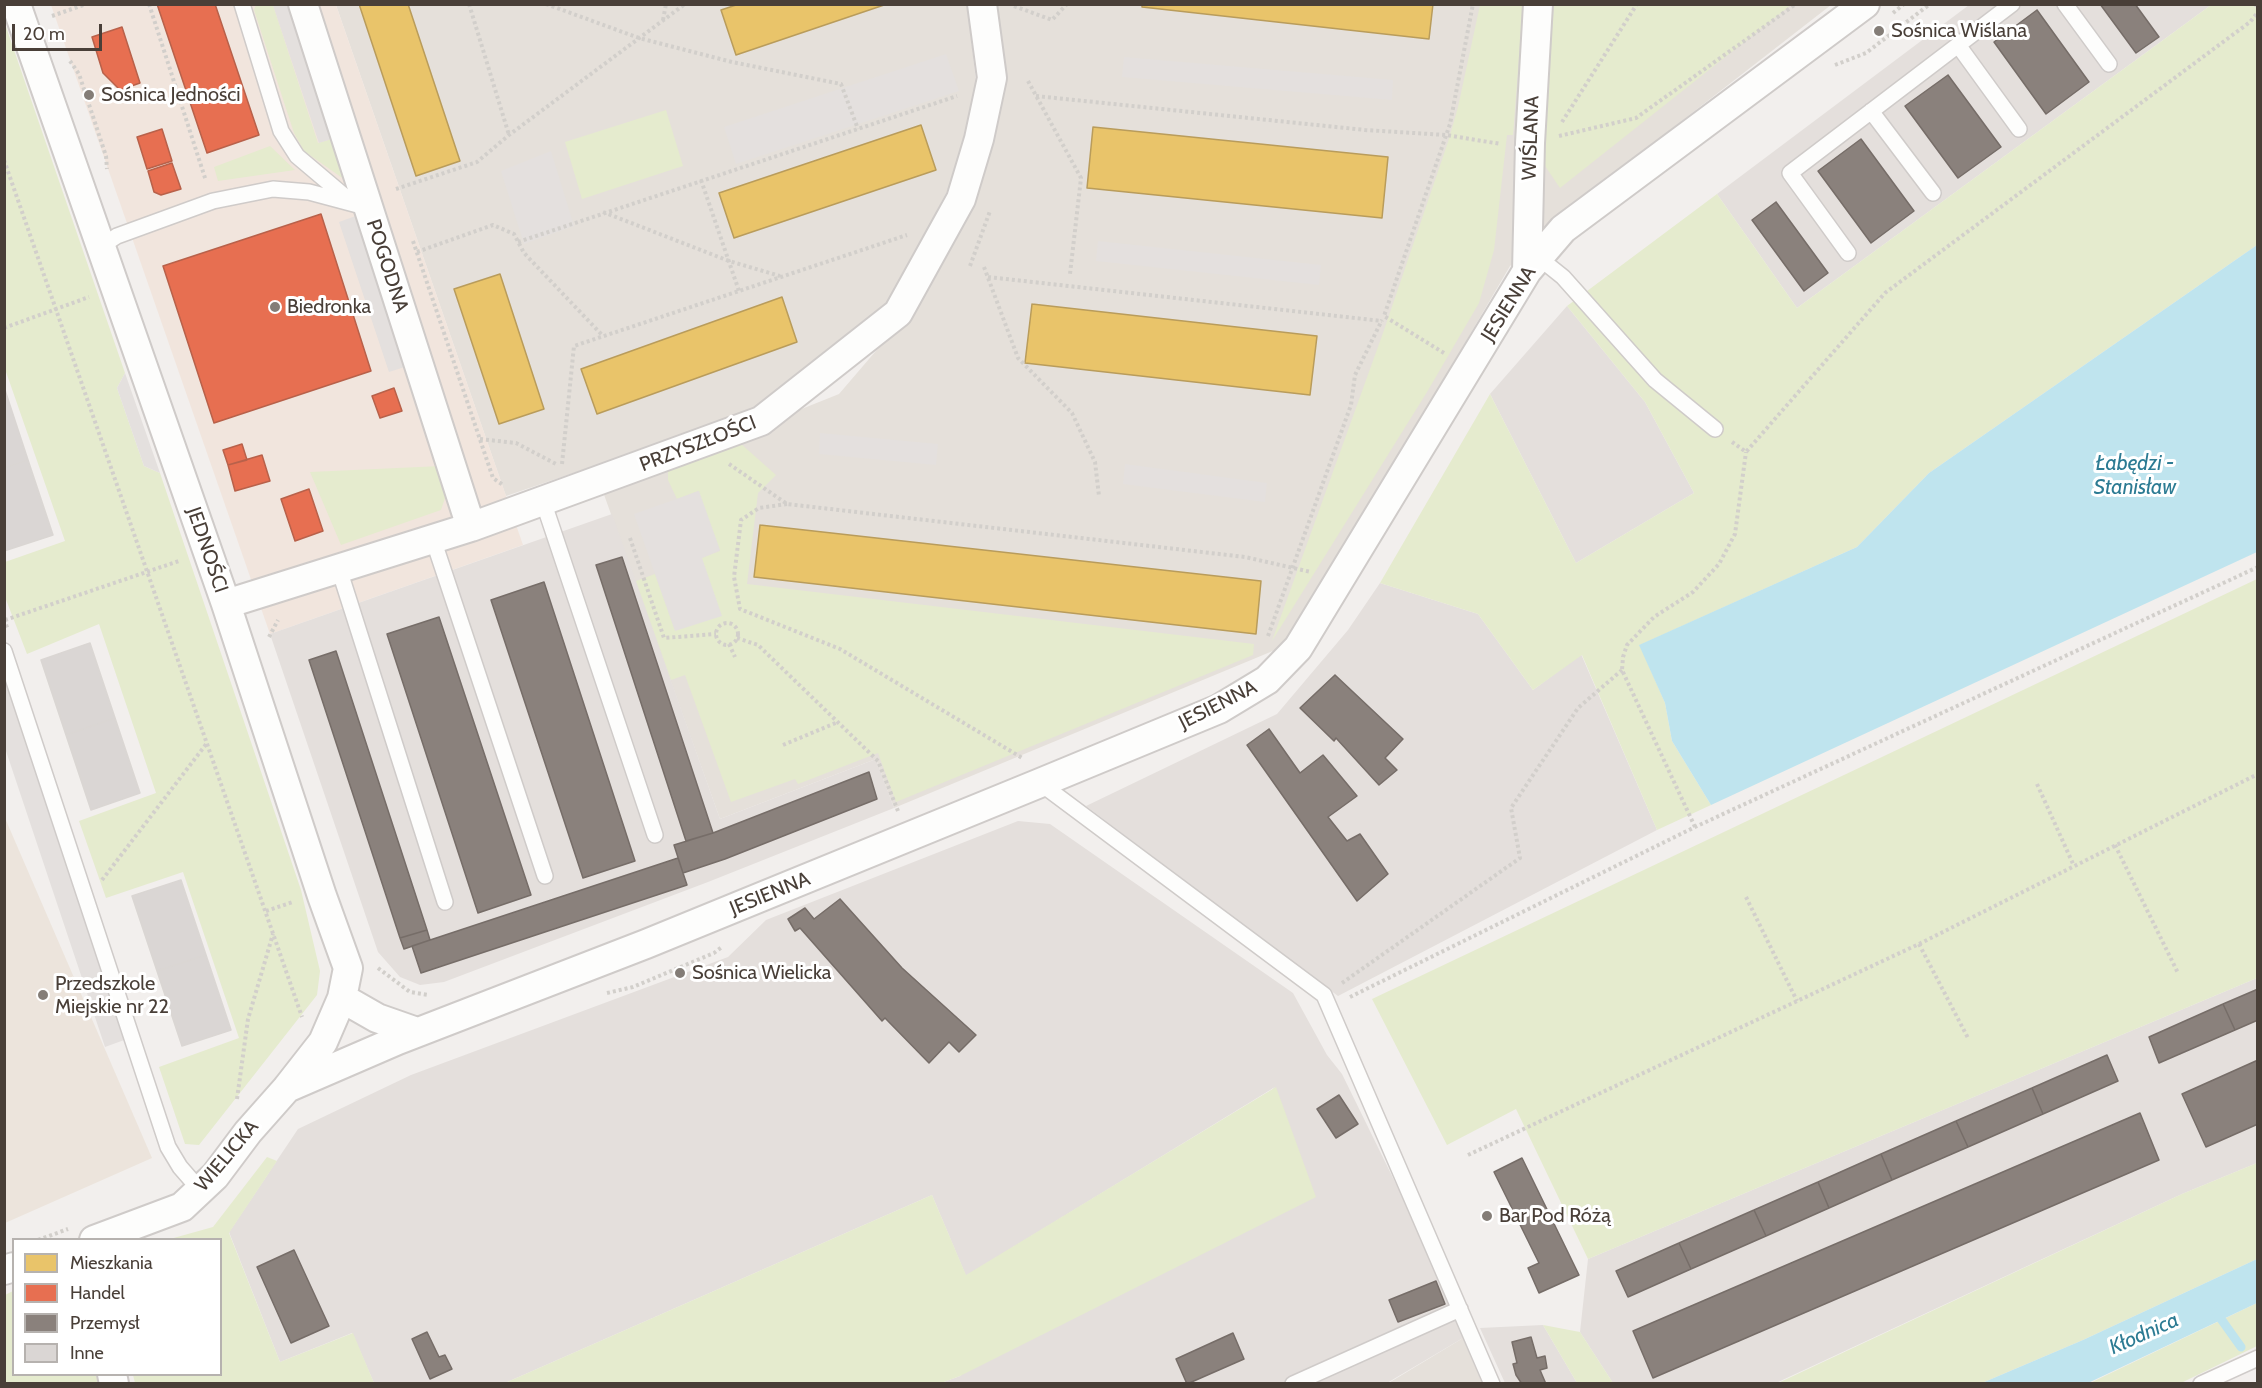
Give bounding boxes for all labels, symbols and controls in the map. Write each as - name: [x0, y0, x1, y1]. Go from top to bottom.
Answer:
- scale bar: [15, 12, 105, 50]
- place label: Sośnica Wiślana: [1891, 19, 2027, 43]
- text: 20 m: [23, 23, 65, 45]
- marker: Sośnica Wiślana: [1872, 24, 1886, 38]
- place label: Sośnica Jedności: [101, 83, 240, 107]
- marker: Sośnica Jedności: [82, 88, 96, 102]
- street label: WIŚLANA: [1518, 95, 1544, 181]
- street label: POGODNA: [361, 216, 413, 316]
- street label: JESIENNA: [1476, 262, 1542, 346]
- place label: Biedronka: [287, 295, 371, 319]
- marker: Biedronka: [268, 300, 282, 314]
- street label: PRZYSZŁOŚCI: [636, 411, 760, 477]
- water label: Łabędzi - Stanisław: [2094, 451, 2176, 501]
- street label: JEDNOŚCI: [181, 504, 233, 596]
- street label: JESIENNA: [1175, 675, 1261, 735]
- street label: JESIENNA: [726, 867, 814, 921]
- place label: Sośnica Wielicka: [692, 961, 831, 985]
- marker: Sośnica Wielicka: [673, 966, 687, 980]
- place label: Przedszkole Miejskie nr 22: [55, 972, 169, 1019]
- marker: Przedszkole Miejskie nr 22: [36, 988, 50, 1002]
- street label: WIELICKA: [190, 1115, 264, 1197]
- place label: Bar Pod Różą: [1499, 1204, 1611, 1228]
- marker: Bar Pod Różą: [1480, 1209, 1494, 1223]
- legend: [12, 1238, 222, 1376]
- text: Mieszkania: [70, 1252, 153, 1274]
- text: Handel: [70, 1282, 125, 1304]
- water label: Kłodnica: [2105, 1308, 2183, 1360]
- text: Przemysł: [70, 1312, 140, 1334]
- text: Inne: [70, 1342, 104, 1364]

